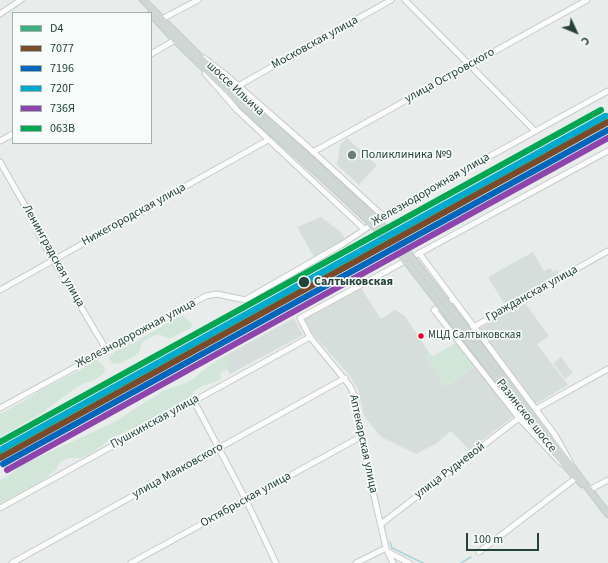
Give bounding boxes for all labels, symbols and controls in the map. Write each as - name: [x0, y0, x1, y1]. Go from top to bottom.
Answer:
- legend: [12, 12, 152, 144]
- north arrow: [556, 12, 596, 52]
- street label: Московская улица: [269, 13, 361, 73]
- text: D4: [50, 20, 63, 37]
- text: С: [577, 33, 593, 48]
- text: 7077: [50, 40, 74, 57]
- street label: улица Островского: [403, 45, 497, 107]
- street label: шоссе Ильича: [203, 59, 267, 119]
- text: 7196: [50, 60, 74, 77]
- text: 720Г: [50, 80, 74, 97]
- text: 736Я: [50, 100, 75, 117]
- text: 063В: [50, 120, 75, 137]
- place label: Поликлиника №9: [361, 148, 452, 162]
- marker: Поликлиника №9: [346, 149, 358, 161]
- street label: Железнодорожная улица: [369, 150, 493, 230]
- street label: Нижегородская улица: [80, 180, 188, 250]
- street label: Ленинградская улица: [19, 202, 87, 310]
- street label: Гражданская улица: [484, 263, 580, 325]
- marker: Салтыковская: [297, 275, 311, 289]
- place label: Салтыковская: [314, 275, 393, 289]
- street label: Железнодорожная улица: [73, 296, 199, 372]
- place label: МЦД Салтыковская: [428, 329, 521, 343]
- marker: МЦД Салтыковская: [416, 331, 426, 341]
- street label: Разинское шоссе: [493, 376, 559, 456]
- street label: Пушкинская улица: [108, 392, 202, 452]
- street label: Аптекарская улица: [346, 393, 380, 495]
- street label: улица Маяковского: [130, 440, 226, 502]
- street label: улица Рудневой: [412, 440, 488, 502]
- street label: Октябрьская улица: [198, 469, 294, 531]
- scale bar: [468, 525, 541, 551]
- text: 100 m: [473, 531, 503, 548]

